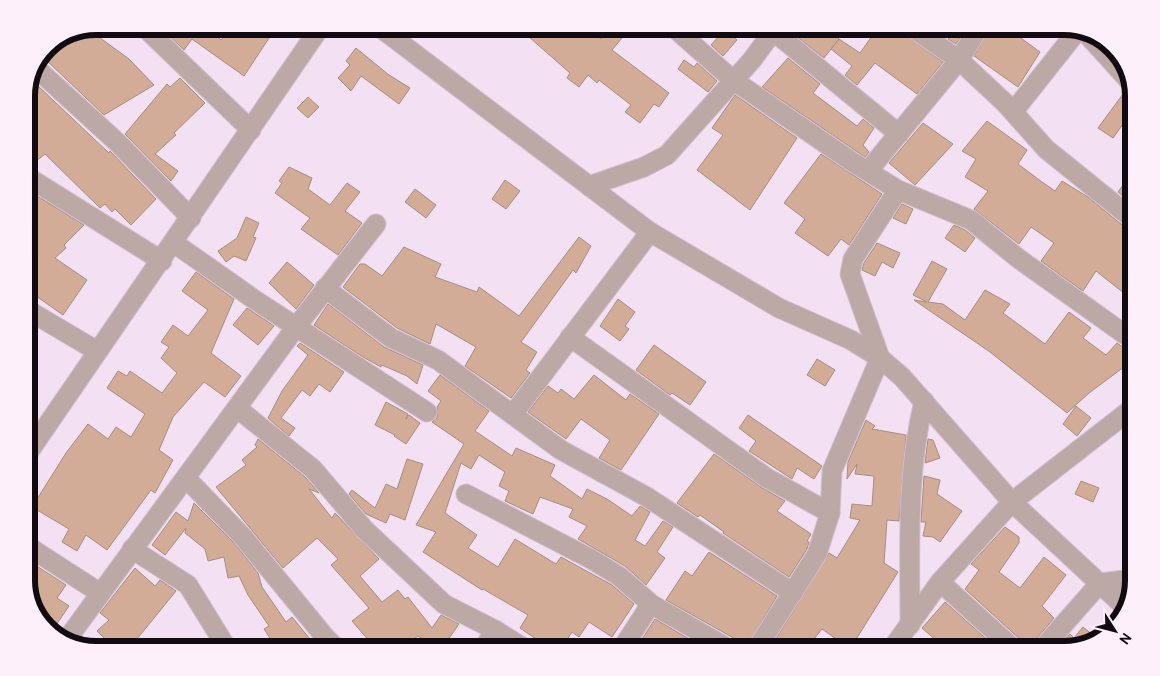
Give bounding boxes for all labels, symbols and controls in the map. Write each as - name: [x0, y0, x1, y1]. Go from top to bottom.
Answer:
- north arrow: [1090, 606, 1140, 656]
- text: N: [1114, 629, 1134, 647]

